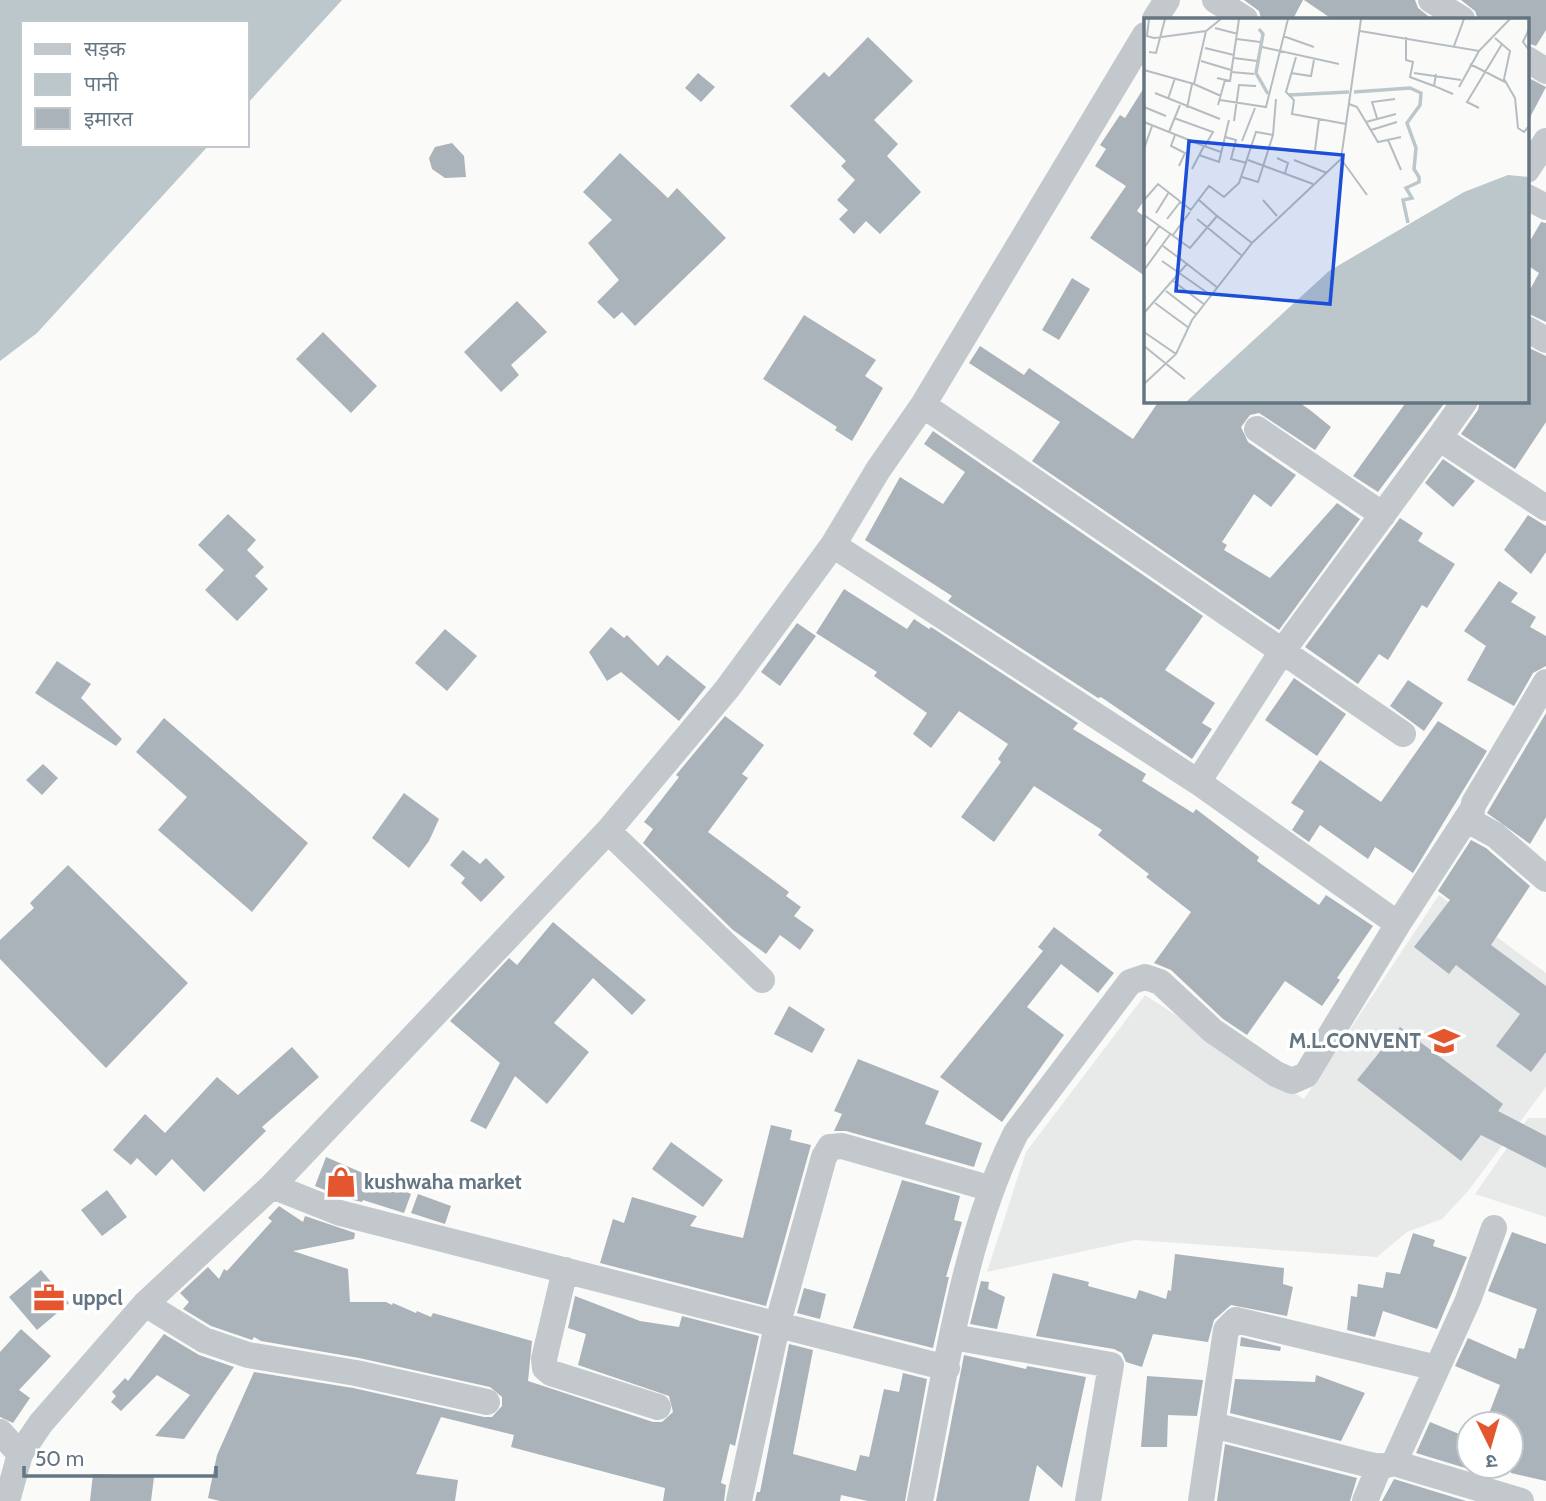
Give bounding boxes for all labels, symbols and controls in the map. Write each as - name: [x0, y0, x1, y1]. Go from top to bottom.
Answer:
- inset map: [1144, 18, 1528, 402]
- legend: [21, 21, 248, 147]
- text: सड़क: [84, 36, 126, 61]
- text: पानी: [84, 71, 119, 96]
- text: इमारत: [84, 106, 134, 131]
- school or university icon: M.L.CONVENT: [1427, 1024, 1461, 1058]
- place label: M.L.CONVENT: [1289, 1028, 1421, 1053]
- shop icon: kushwaha market: [324, 1165, 358, 1199]
- place label: kushwaha market: [364, 1169, 522, 1194]
- office icon: uppcl: [32, 1281, 66, 1315]
- place label: uppcl: [72, 1285, 123, 1310]
- north arrow: [1455, 1410, 1525, 1480]
- scale bar: [24, 1434, 217, 1478]
- text: 50 m: [35, 1446, 84, 1471]
- text: उ: [1484, 1449, 1498, 1473]

